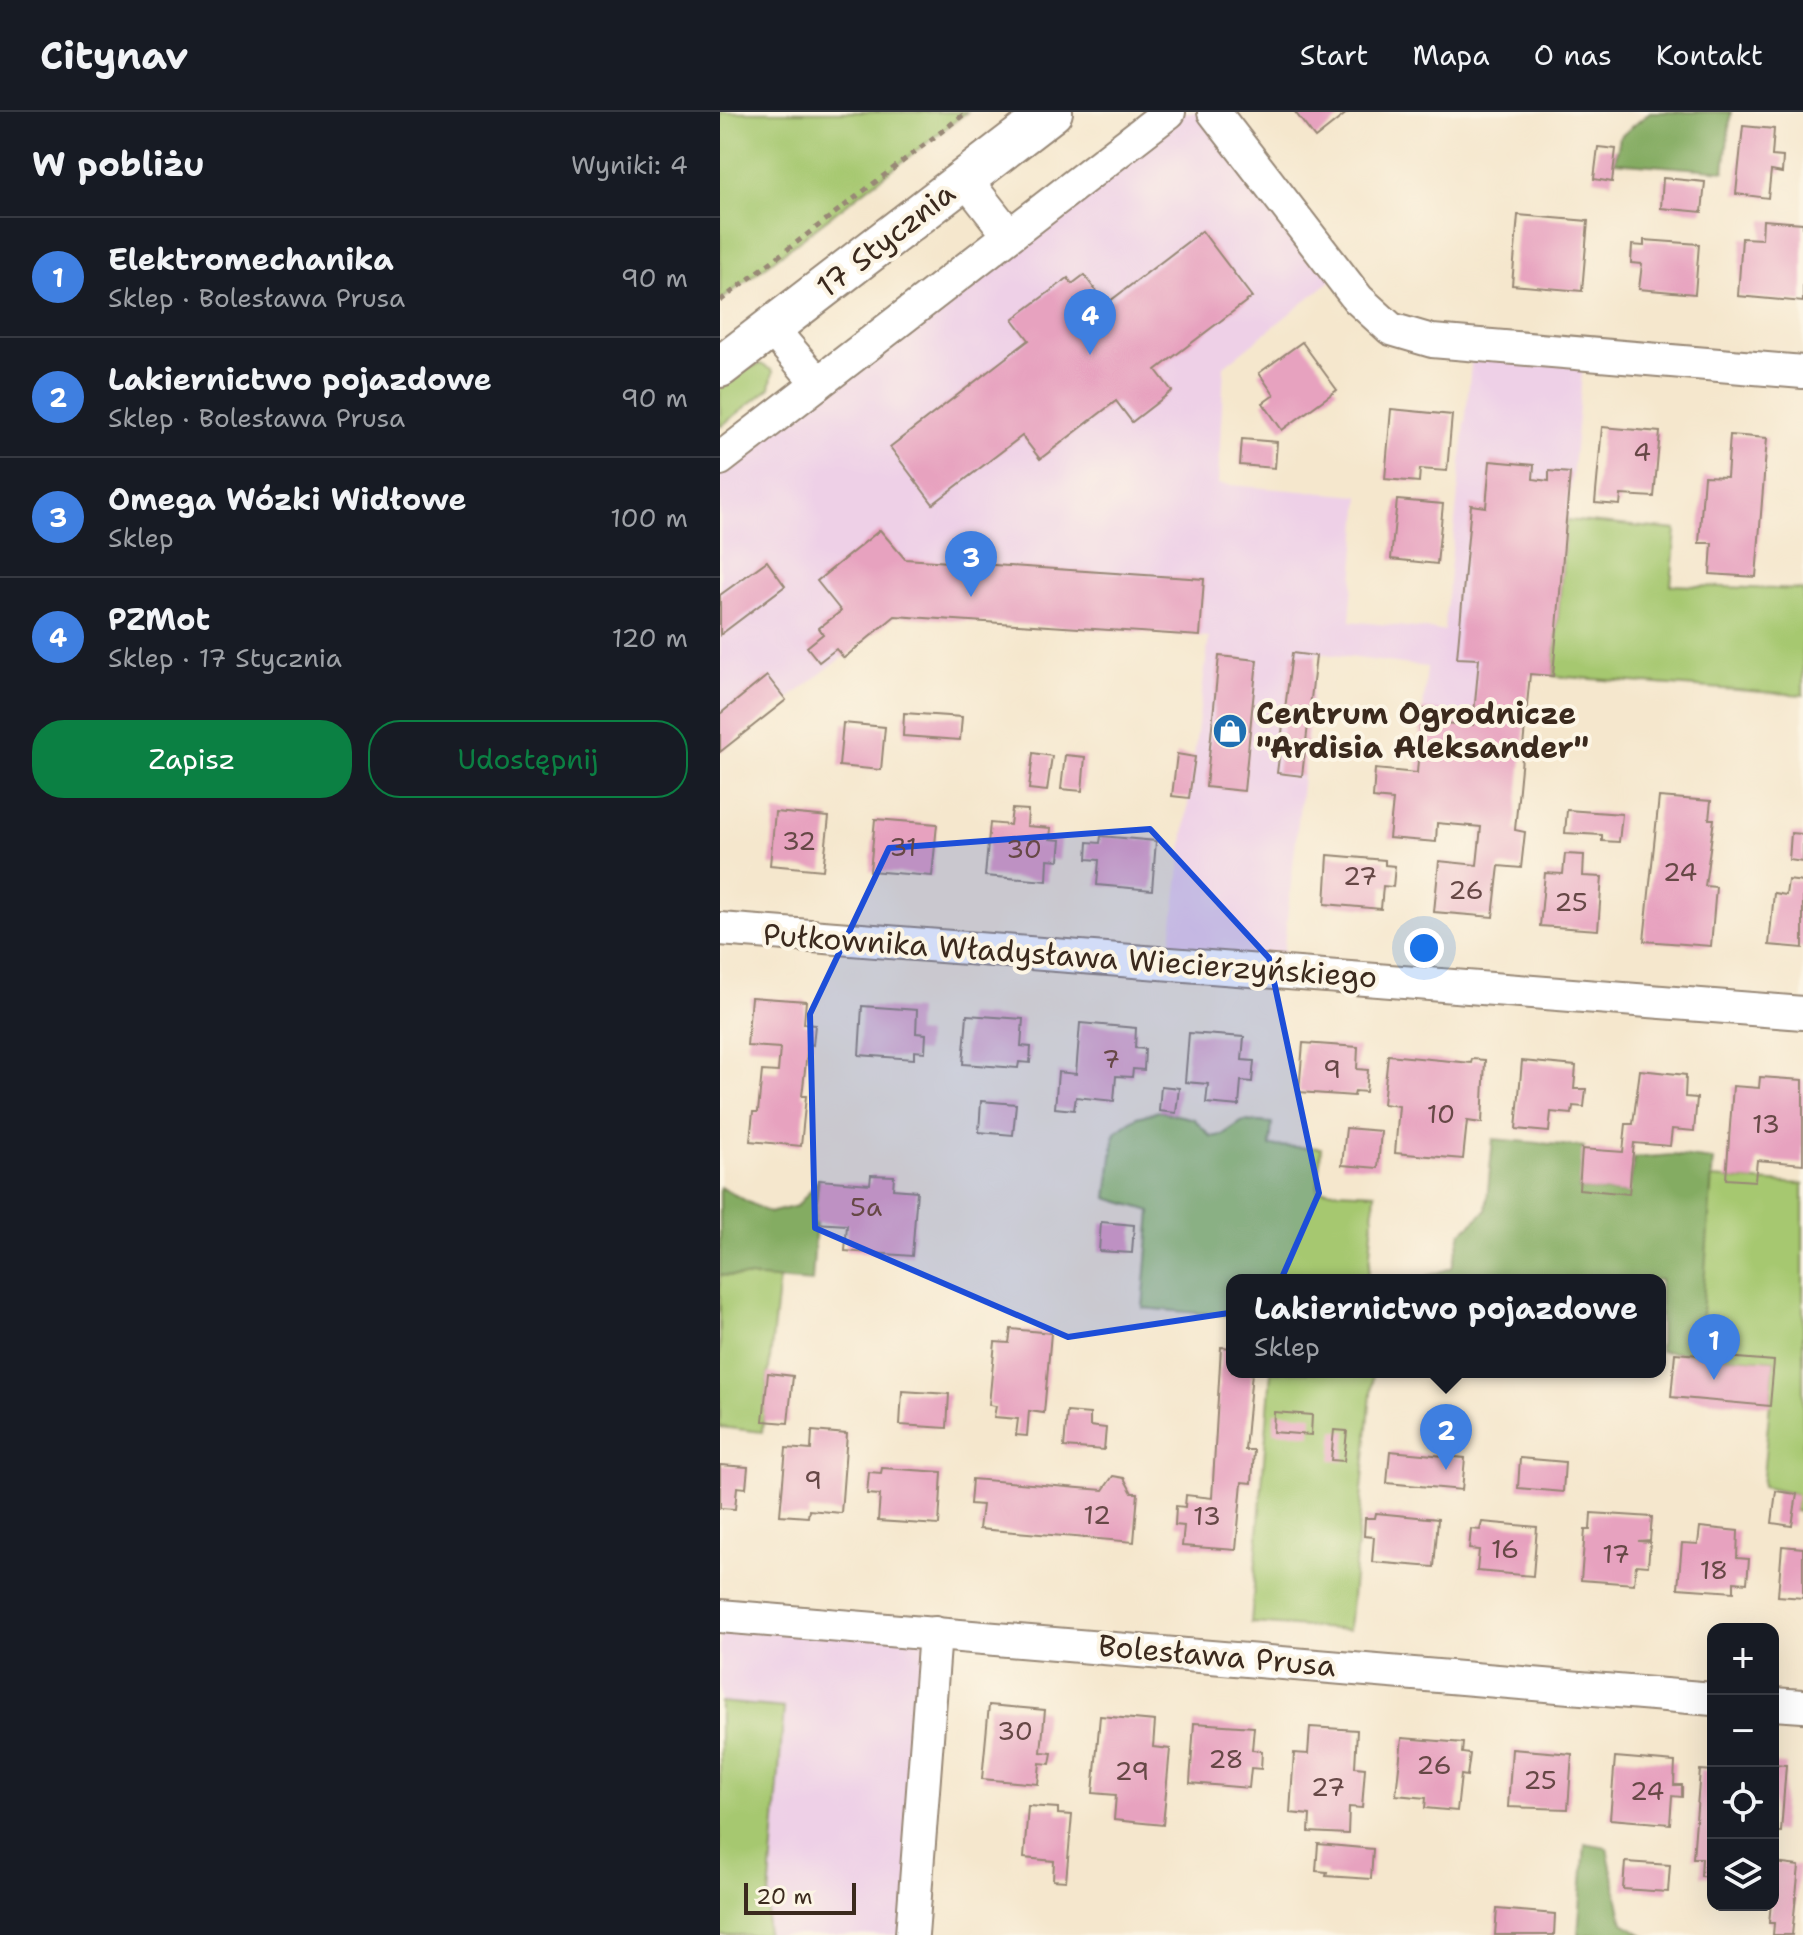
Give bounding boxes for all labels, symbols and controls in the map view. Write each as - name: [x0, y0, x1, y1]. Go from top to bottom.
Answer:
- text: Citynav: [40, 30, 188, 81]
- text: Start: [1300, 36, 1368, 74]
- text: Mapa: [1412, 36, 1490, 74]
- text: O nas: [1534, 36, 1612, 74]
- text: Kontakt: [1656, 36, 1763, 74]
- text: W pobliżu: [32, 141, 205, 187]
- text: Wyniki: 4: [571, 147, 688, 182]
- street label: 17 Stycznia: [808, 172, 964, 307]
- text: Elektromechanika: [108, 239, 394, 280]
- text: 1: [52, 260, 64, 295]
- text: 90 m: [621, 260, 688, 295]
- text: Sklep · Bolesława Prusa: [108, 280, 405, 315]
- pin: 4: [1064, 289, 1116, 355]
- text: Lakiernictwo pojazdowe: [108, 359, 492, 400]
- text: 2: [49, 380, 67, 415]
- text: 90 m: [621, 380, 688, 415]
- text: Sklep · Bolesława Prusa: [108, 400, 405, 435]
- house number: 4: [1633, 434, 1651, 469]
- text: Omega Wózki Widłowe: [108, 479, 467, 520]
- text: 3: [49, 500, 67, 535]
- text: 100 m: [610, 500, 688, 535]
- text: Sklep: [108, 520, 174, 555]
- pin: 3: [945, 531, 997, 597]
- text: PZMot: [108, 599, 210, 640]
- text: 4: [49, 620, 67, 655]
- text: 120 m: [612, 620, 688, 655]
- text: Sklep · 17 Stycznia: [108, 640, 342, 675]
- place label: Centrum Ogrodnicze "Ardisia Aleksander": [1256, 693, 1589, 768]
- shop icon: Centrum Ogrodnicze "Ardisia Aleksander": [1211, 712, 1249, 750]
- button: Zapisz: [32, 720, 352, 798]
- button: Udostępnij: [368, 720, 688, 798]
- house number: 32: [782, 823, 816, 858]
- house number: 31: [889, 829, 917, 864]
- house number: 30: [1006, 831, 1042, 866]
- house number: 24: [1663, 854, 1697, 889]
- house number: 27: [1343, 858, 1377, 893]
- house number: 26: [1448, 872, 1484, 907]
- house number: 25: [1554, 884, 1588, 919]
- street label: Pułkownika Władysława Wiecierzyńskiego: [761, 914, 1379, 997]
- your location: [1404, 928, 1444, 968]
- house number: 7: [1102, 1041, 1120, 1076]
- house number: 9: [1323, 1051, 1341, 1086]
- house number: 10: [1427, 1096, 1455, 1131]
- house number: 13: [1752, 1106, 1780, 1141]
- house number: 5a: [850, 1189, 882, 1224]
- popup: [1226, 1274, 1666, 1378]
- text: Lakiernictwo pojazdowe: [1254, 1288, 1638, 1329]
- pin: 1: [1688, 1314, 1740, 1380]
- text: Sklep: [1254, 1329, 1320, 1364]
- pin: 2: [1420, 1404, 1472, 1470]
- house number: 9: [804, 1462, 822, 1497]
- house number: 12: [1083, 1497, 1111, 1532]
- house number: 13: [1193, 1498, 1221, 1533]
- house number: 16: [1491, 1531, 1519, 1566]
- house number: 17: [1602, 1536, 1630, 1571]
- house number: 18: [1700, 1552, 1728, 1587]
- map controls: [1707, 1623, 1779, 1911]
- button: +: [1707, 1623, 1779, 1695]
- street label: Bolesława Prusa: [1097, 1625, 1338, 1686]
- button: −: [1707, 1695, 1779, 1767]
- house number: 30: [997, 1713, 1033, 1748]
- house number: 28: [1208, 1741, 1244, 1776]
- house number: 26: [1416, 1747, 1452, 1782]
- house number: 29: [1114, 1753, 1150, 1788]
- house number: 25: [1523, 1762, 1557, 1797]
- button: locate: [1707, 1767, 1779, 1839]
- house number: 27: [1311, 1769, 1345, 1804]
- house number: 24: [1630, 1773, 1664, 1808]
- button: layers: [1707, 1839, 1779, 1911]
- scale bar: [744, 1879, 856, 1915]
- text: 20 m: [756, 1882, 813, 1911]

